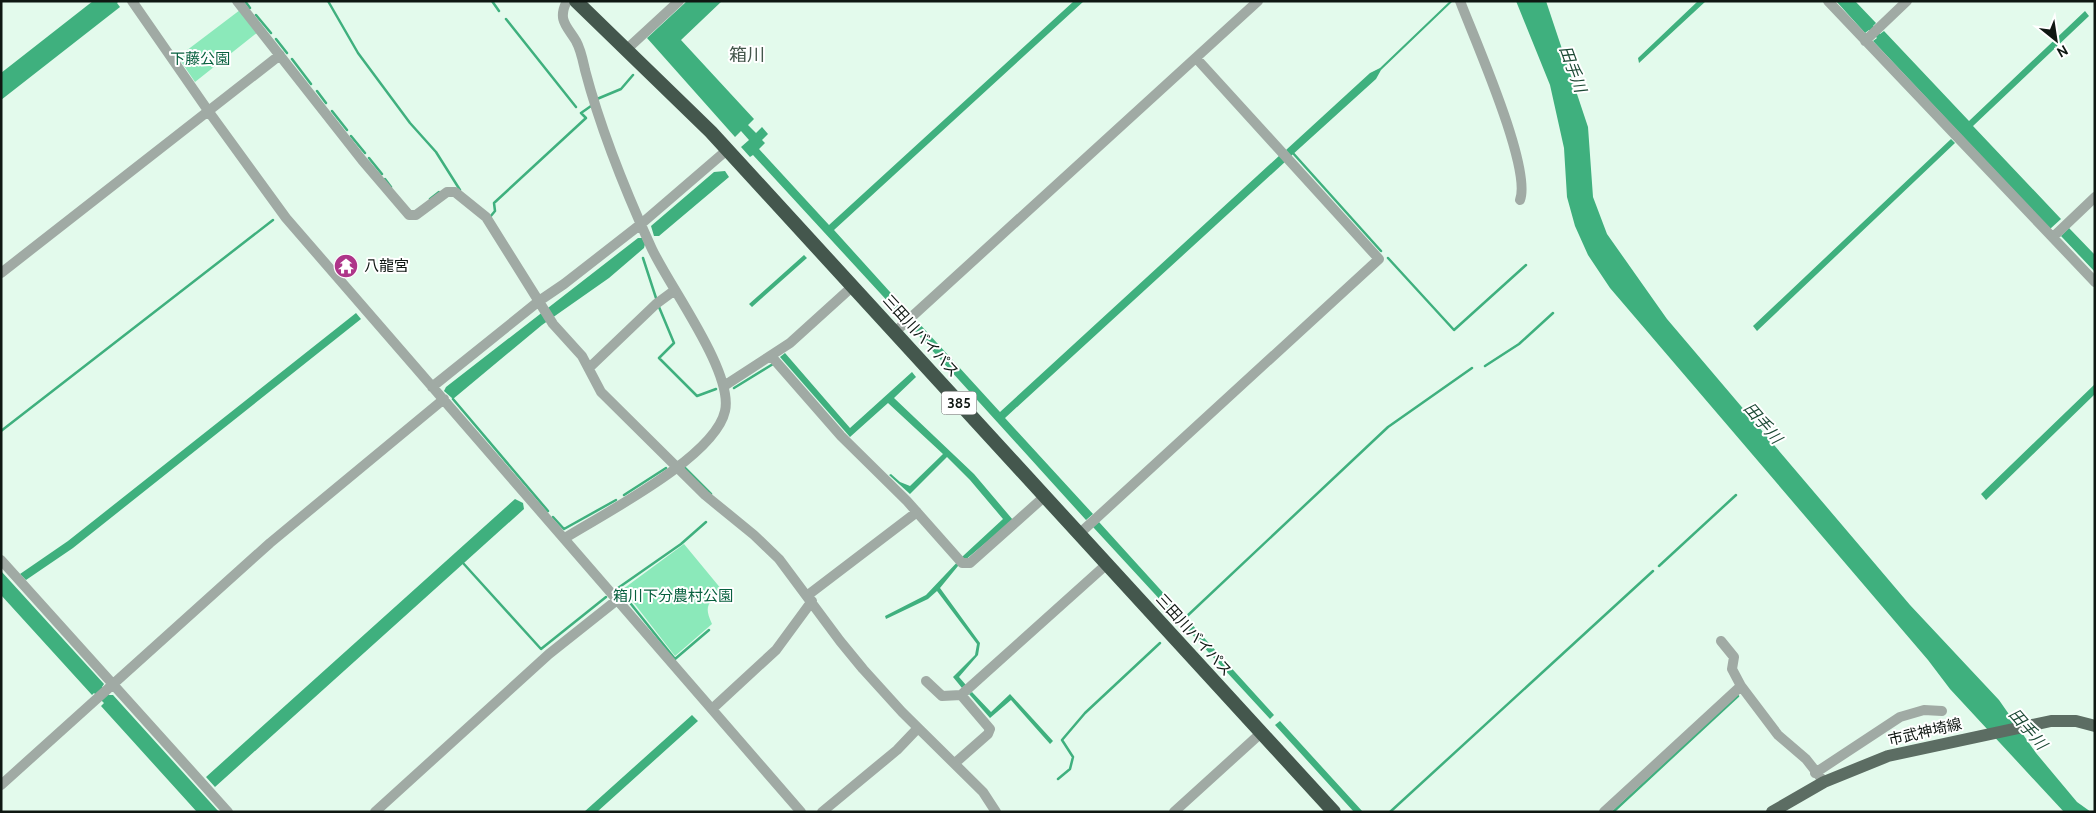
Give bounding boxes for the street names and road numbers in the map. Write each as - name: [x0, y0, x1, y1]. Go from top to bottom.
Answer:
- street label: 三田川バイパス: [879, 291, 963, 381]
- road number: 385: [942, 392, 976, 414]
- street label: 三田川バイパス: [1152, 590, 1236, 680]
- street label: 市武神埼線: [1886, 715, 1964, 749]

